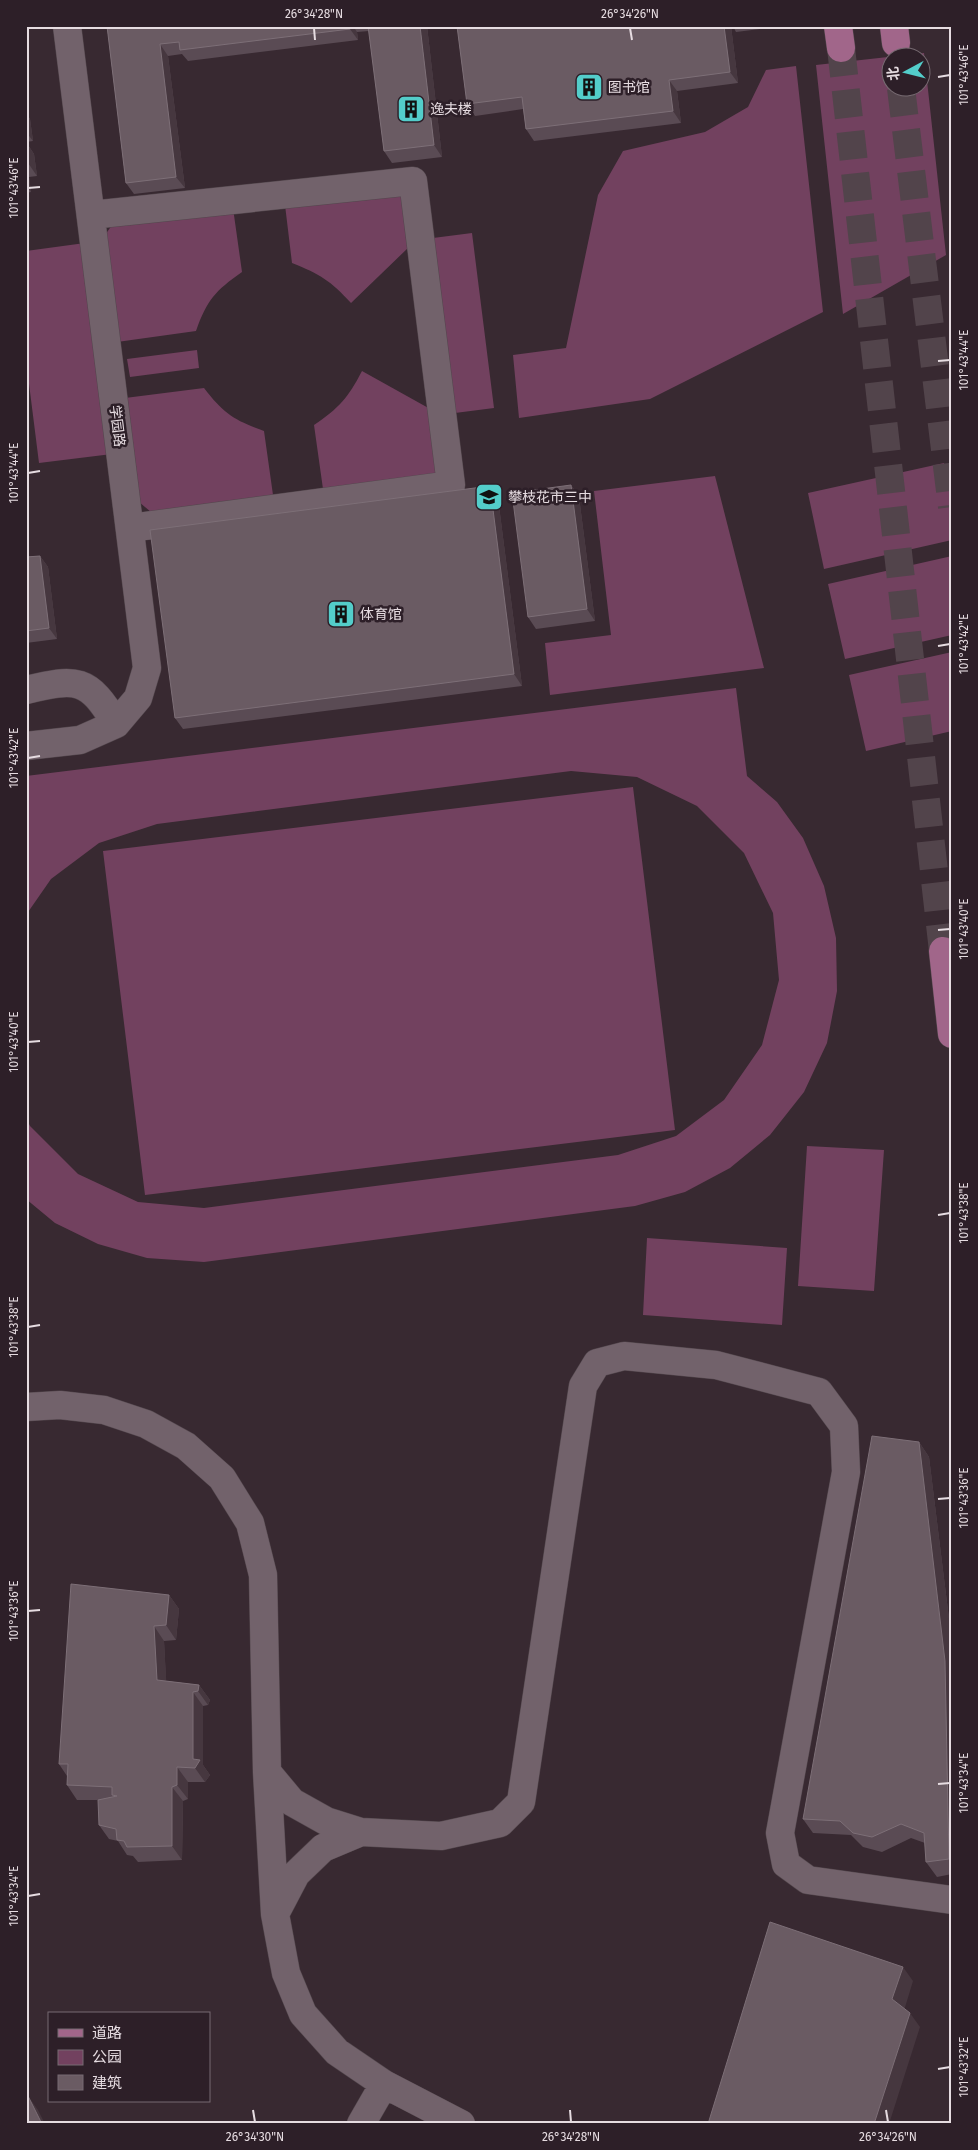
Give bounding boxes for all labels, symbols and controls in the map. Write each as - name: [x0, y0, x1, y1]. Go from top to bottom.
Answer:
- text: 26°34'28"N: [285, 7, 343, 21]
- text: 26°34'26"N: [601, 7, 659, 21]
- text: 101°43'46"E: [957, 44, 971, 106]
- north arrow: [880, 48, 930, 98]
- text: 北: [884, 66, 903, 82]
- building icon: 图书馆: [574, 72, 604, 102]
- place label: 图书馆: [608, 79, 650, 96]
- building icon: 逸夫楼: [396, 94, 426, 124]
- place label: 逸夫楼: [430, 101, 472, 118]
- text: 101°43'46"E: [7, 157, 21, 219]
- text: 101°43'44"E: [957, 330, 971, 390]
- street label: 学园路: [106, 404, 128, 448]
- text: 101°43'44"E: [7, 443, 21, 503]
- school or university icon: 攀枝花市三中: [474, 482, 504, 512]
- place label: 攀枝花市三中: [508, 489, 592, 506]
- building icon: 体育馆: [326, 599, 356, 629]
- place label: 体育馆: [360, 606, 402, 623]
- text: 101°43'42"E: [957, 614, 971, 674]
- text: 101°43'42"E: [7, 728, 21, 788]
- text: 101°43'40"E: [957, 898, 971, 960]
- text: 101°43'40"E: [7, 1011, 21, 1073]
- text: 101°43'38"E: [957, 1182, 971, 1244]
- text: 101°43'38"E: [7, 1296, 21, 1358]
- text: 101°43'36"E: [957, 1467, 971, 1529]
- text: 101°43'36"E: [7, 1580, 21, 1642]
- text: 101°43'34"E: [957, 1753, 971, 1813]
- text: 101°43'34"E: [7, 1866, 21, 1926]
- legend: [48, 2012, 210, 2102]
- text: 道路: [92, 2024, 122, 2042]
- text: 101°43'32"E: [957, 2037, 971, 2097]
- text: 公园: [92, 2048, 122, 2066]
- text: 建筑: [92, 2074, 122, 2092]
- text: 26°34'30"N: [226, 2130, 284, 2144]
- text: 26°34'28"N: [542, 2130, 600, 2144]
- text: 26°34'26"N: [859, 2130, 917, 2144]

